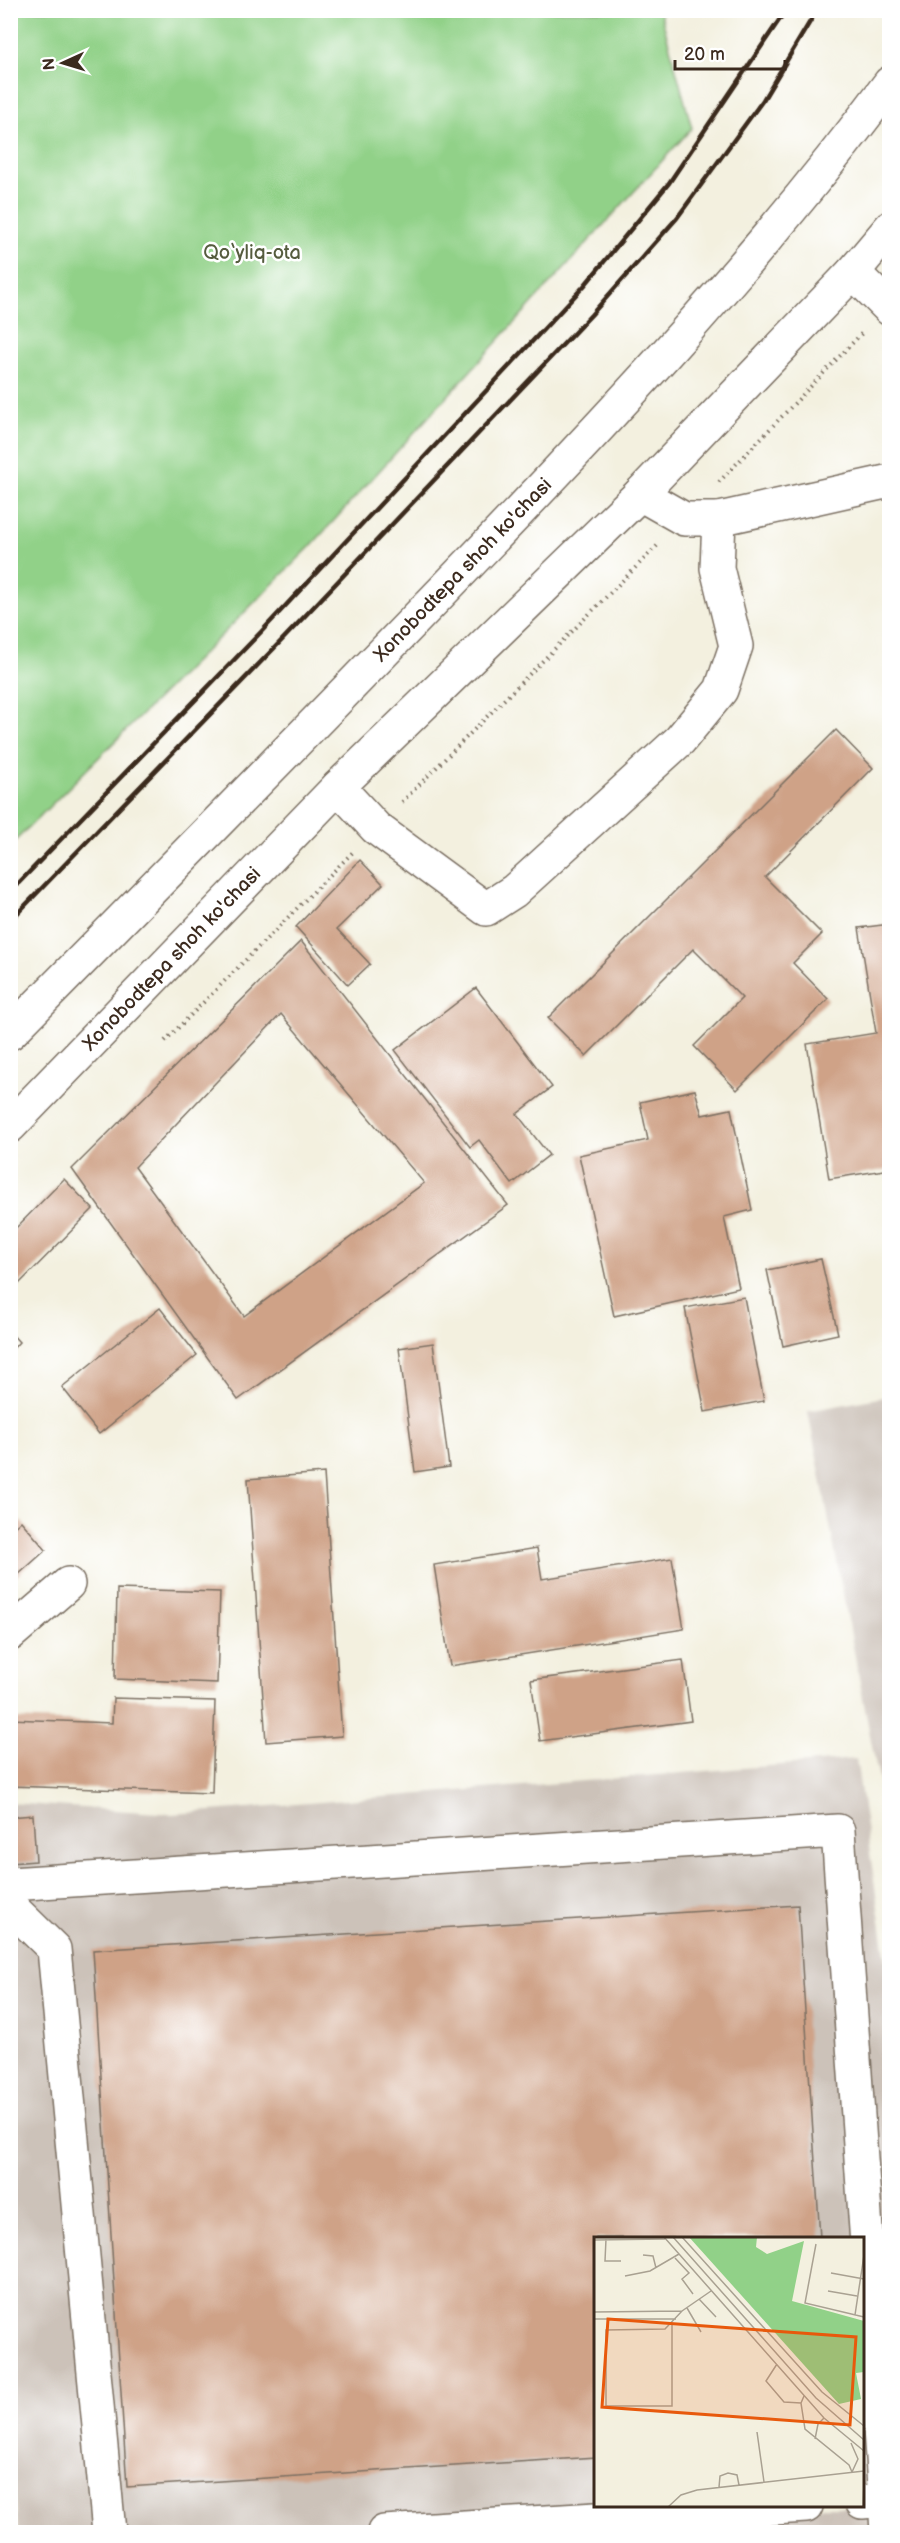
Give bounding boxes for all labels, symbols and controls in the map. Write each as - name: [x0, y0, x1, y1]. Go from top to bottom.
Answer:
- north arrow: [33, 33, 93, 93]
- scale bar: [675, 33, 784, 71]
- text: 20 m: [684, 44, 725, 65]
- text: N: [40, 57, 59, 71]
- park label: Qo‘yliq-ota: [203, 241, 301, 265]
- street label: Xonobodtepa shoh ko'chasi: [368, 473, 557, 668]
- street label: Xonobodtepa shoh ko'chasi: [77, 862, 266, 1057]
- inset map: [594, 2237, 864, 2507]

